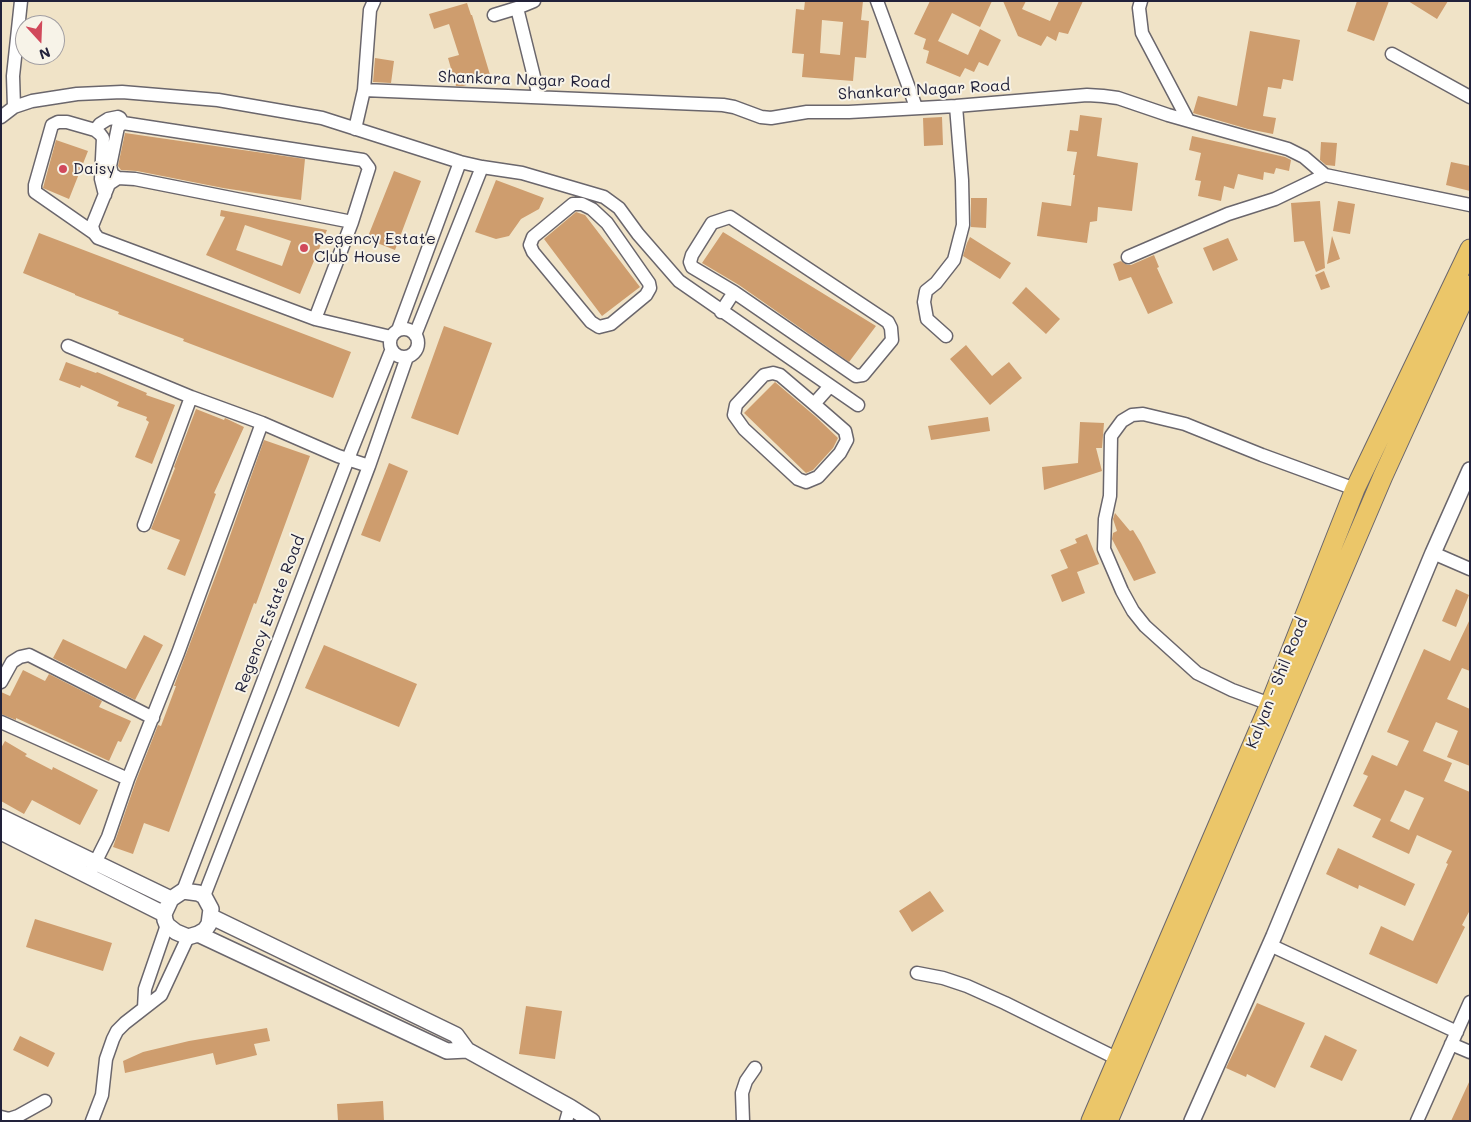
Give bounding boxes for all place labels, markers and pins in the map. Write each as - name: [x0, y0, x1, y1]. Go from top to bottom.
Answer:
- place label: Daisy: [73, 159, 115, 179]
- marker: Daisy: [57, 163, 69, 175]
- place label: Regency Estate Club House: [314, 229, 436, 267]
- marker: Regency Estate Club House: [298, 242, 310, 254]

